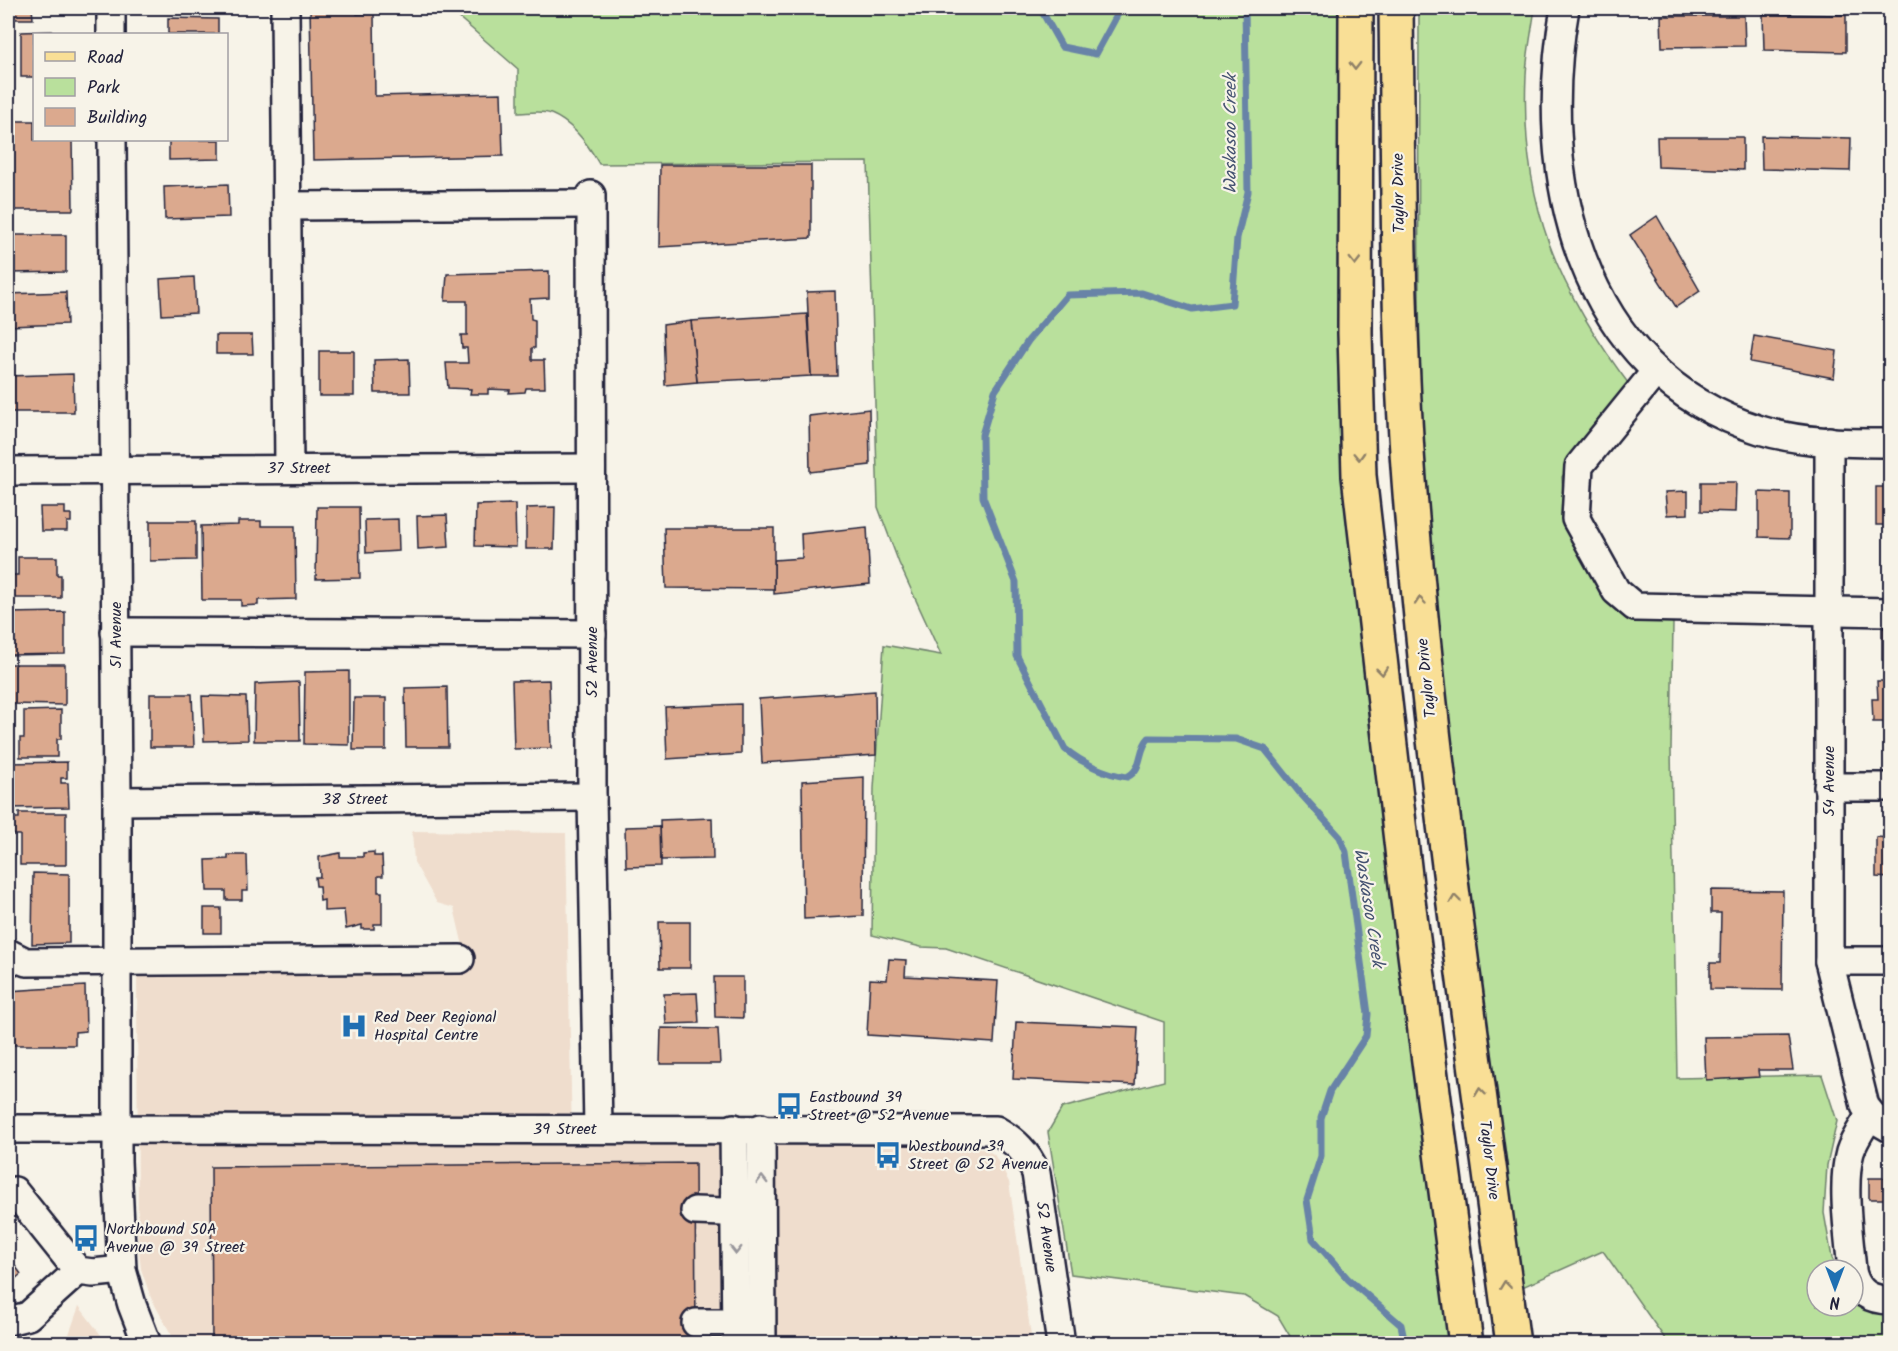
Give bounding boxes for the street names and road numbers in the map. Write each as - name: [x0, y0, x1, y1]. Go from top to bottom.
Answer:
- street label: Taylor Drive: [1386, 153, 1412, 233]
- street label: 37 Street: [267, 456, 332, 481]
- street label: 51 Avenue: [104, 601, 129, 669]
- street label: 52 Avenue: [580, 626, 605, 698]
- street label: Taylor Drive: [1410, 637, 1444, 719]
- street label: 54 Avenue: [1817, 746, 1842, 816]
- street label: 38 Street: [322, 787, 389, 812]
- street label: 39 Street: [533, 1117, 598, 1142]
- street label: Taylor Drive: [1472, 1119, 1506, 1201]
- street label: 52 Avenue: [1029, 1200, 1063, 1274]

